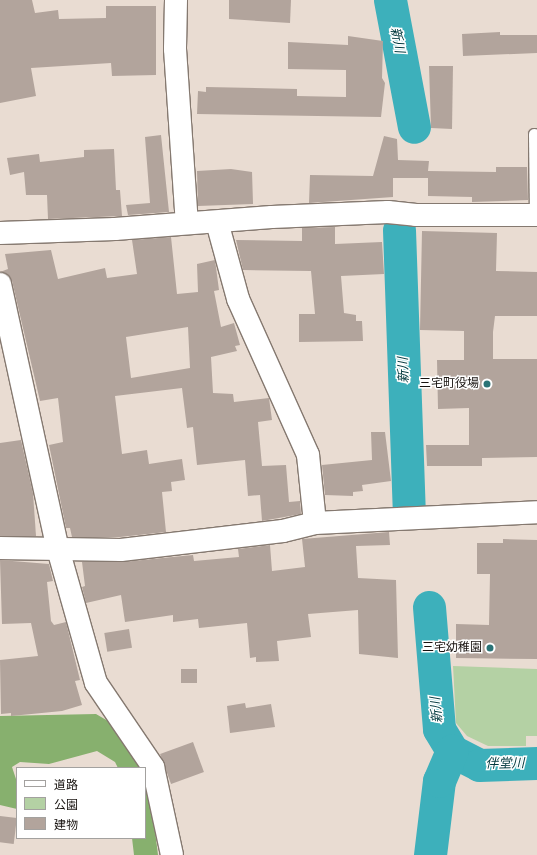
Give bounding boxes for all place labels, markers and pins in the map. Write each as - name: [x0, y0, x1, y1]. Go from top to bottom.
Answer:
- place label: 三宅町役場: [419, 377, 479, 391]
- marker: 三宅町役場: [482, 379, 492, 389]
- place label: 三宅幼稚園: [422, 641, 482, 655]
- marker: 三宅幼稚園: [485, 643, 495, 653]

